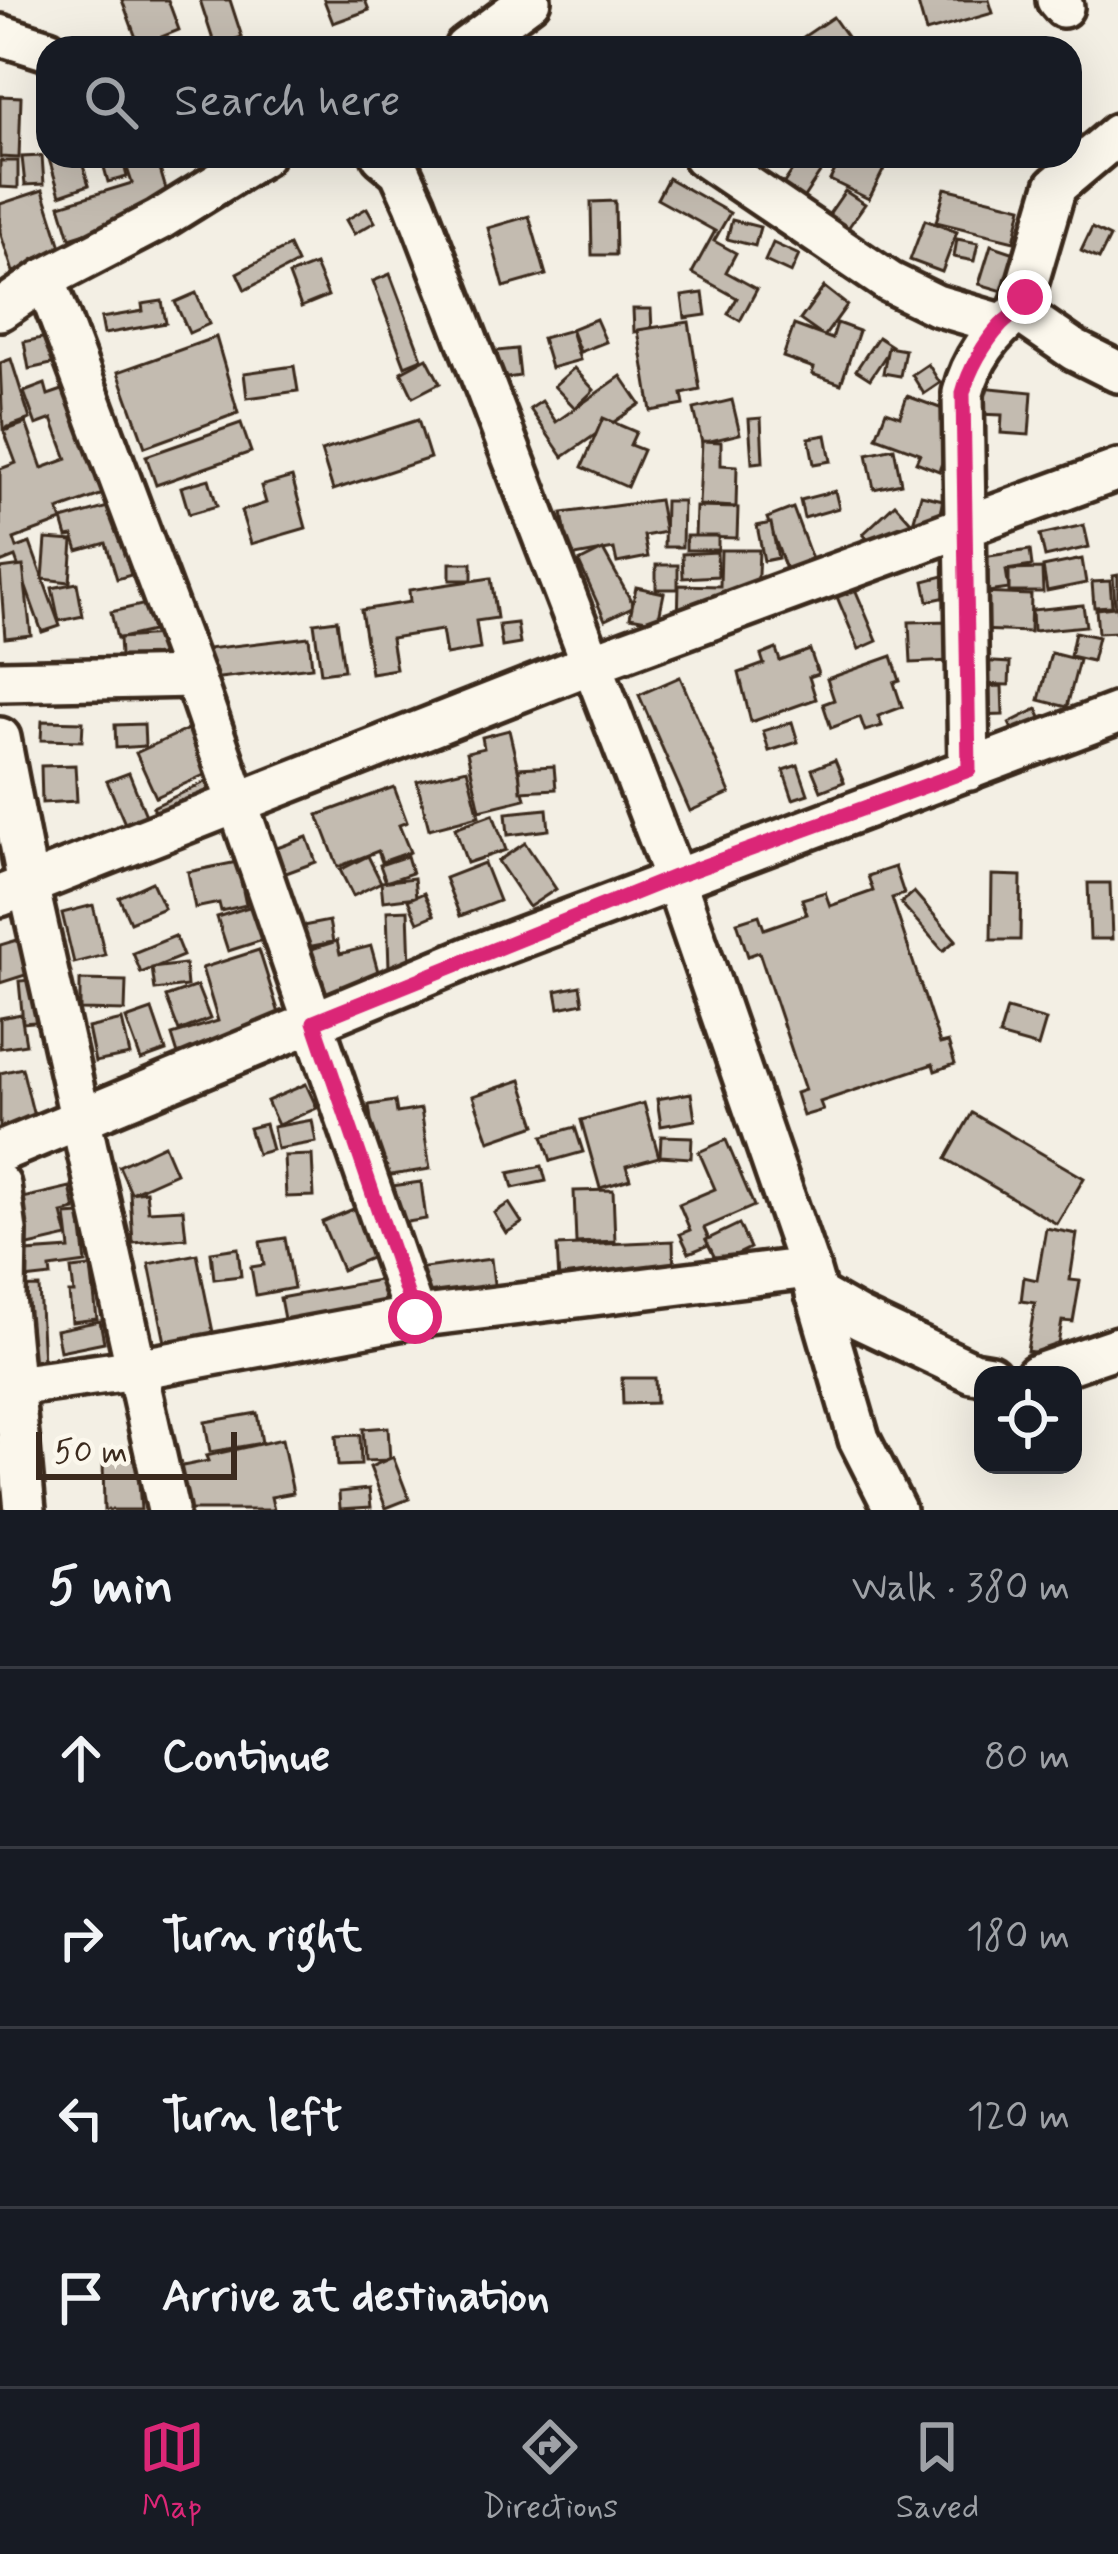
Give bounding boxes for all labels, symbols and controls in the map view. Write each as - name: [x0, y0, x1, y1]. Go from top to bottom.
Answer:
- search box: [36, 36, 1082, 168]
- icon: search: [78, 69, 144, 135]
- text: Search here: [174, 73, 401, 132]
- route end: [998, 270, 1052, 324]
- route start: [388, 1290, 442, 1344]
- map controls: [974, 1366, 1082, 1474]
- button: locate: [974, 1366, 1082, 1474]
- scale bar: [36, 1426, 237, 1479]
- text: 50 m: [54, 1431, 128, 1475]
- text: 5 min: [48, 1555, 173, 1621]
- text: Walk · 380 m: [852, 1563, 1070, 1614]
- icon: ahead: [48, 1725, 114, 1791]
- text: Continue: [162, 1728, 330, 1787]
- text: 80 m: [984, 1732, 1070, 1783]
- icon: right: [48, 1905, 114, 1971]
- text: Turn right: [162, 1908, 362, 1967]
- text: 180 m: [966, 1912, 1070, 1963]
- icon: left: [48, 2085, 114, 2151]
- text: Turn left: [162, 2088, 342, 2147]
- text: 120 m: [967, 2092, 1070, 2143]
- icon: arrive: [48, 2265, 114, 2331]
- text: Arrive at destination: [162, 2268, 550, 2327]
- tab: Map: [139, 2414, 205, 2530]
- tab: Directions: [482, 2414, 618, 2530]
- tab: Saved: [896, 2414, 979, 2530]

